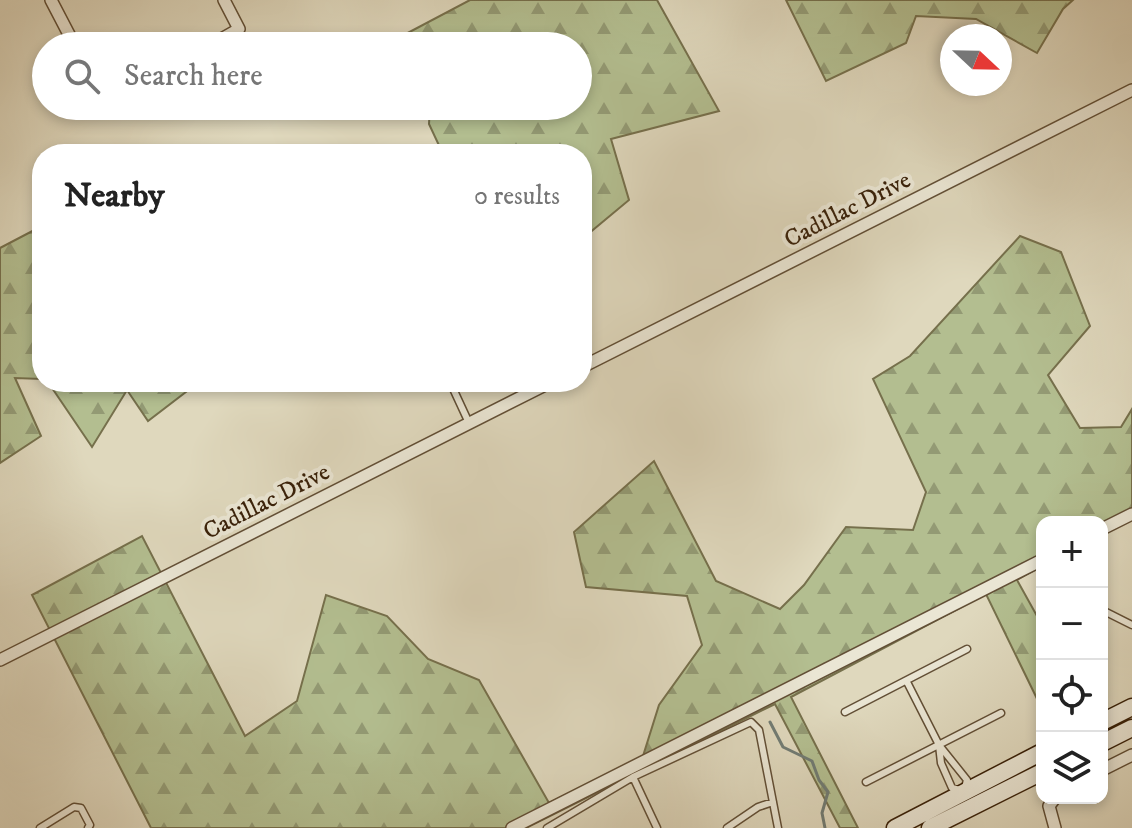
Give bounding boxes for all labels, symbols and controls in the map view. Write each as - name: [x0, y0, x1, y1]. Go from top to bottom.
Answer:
- north arrow: [940, 24, 1012, 96]
- search box: [32, 32, 592, 120]
- icon: search: [60, 54, 104, 98]
- text: Search here: [124, 58, 263, 95]
- street label: Cadillac Drive: [779, 165, 916, 255]
- text: Nearby: [64, 175, 165, 217]
- text: 0 results: [474, 180, 560, 213]
- street label: Cadillac Drive: [198, 457, 335, 547]
- map controls: [1036, 516, 1108, 804]
- button: +: [1036, 516, 1108, 588]
- button: −: [1036, 588, 1108, 660]
- button: locate: [1036, 660, 1108, 732]
- button: layers: [1036, 732, 1108, 804]

